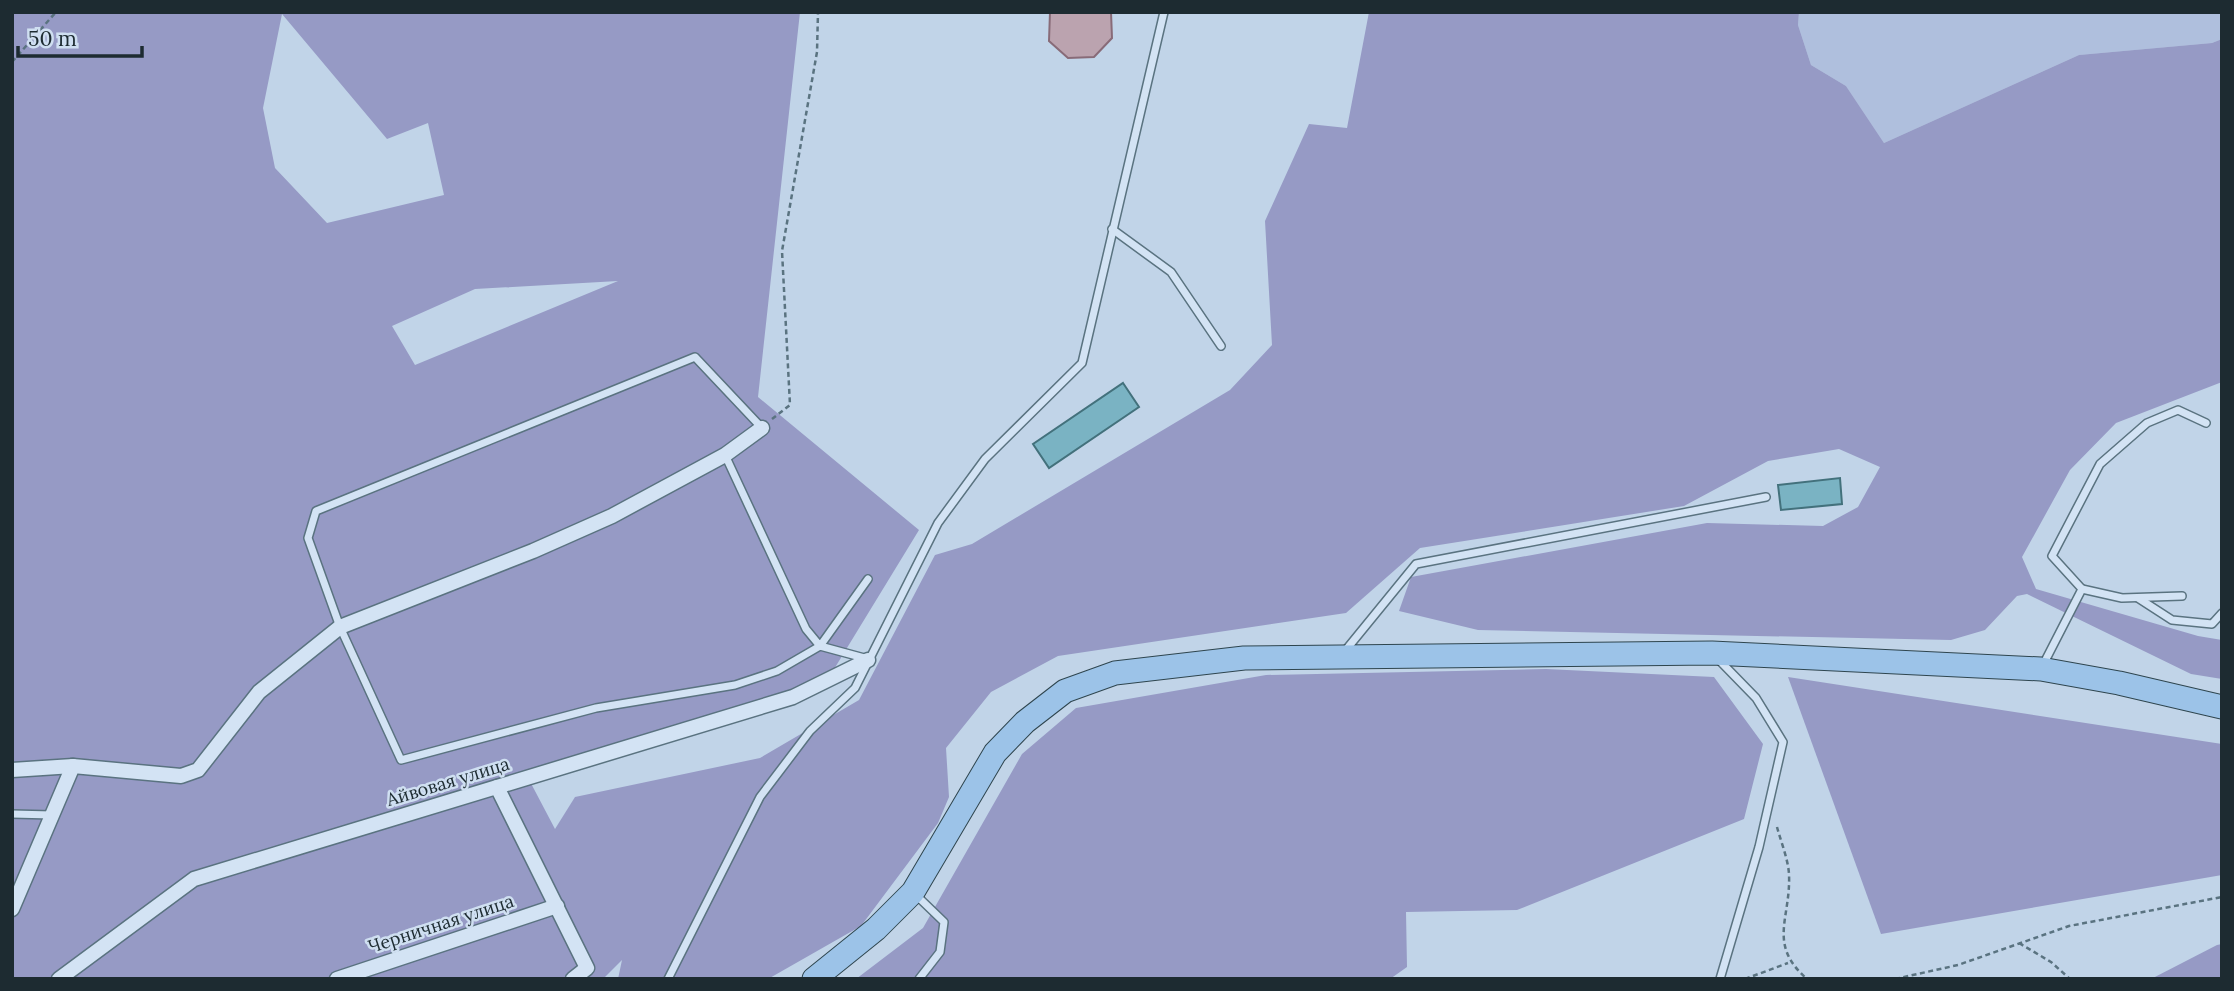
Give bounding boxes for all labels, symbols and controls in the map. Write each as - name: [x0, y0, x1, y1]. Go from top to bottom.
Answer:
- scale bar: [18, 14, 142, 58]
- text: 50 m: [28, 25, 77, 52]
- street label: Айвовая улица: [383, 752, 512, 811]
- street label: Черничная улица: [365, 889, 517, 958]

